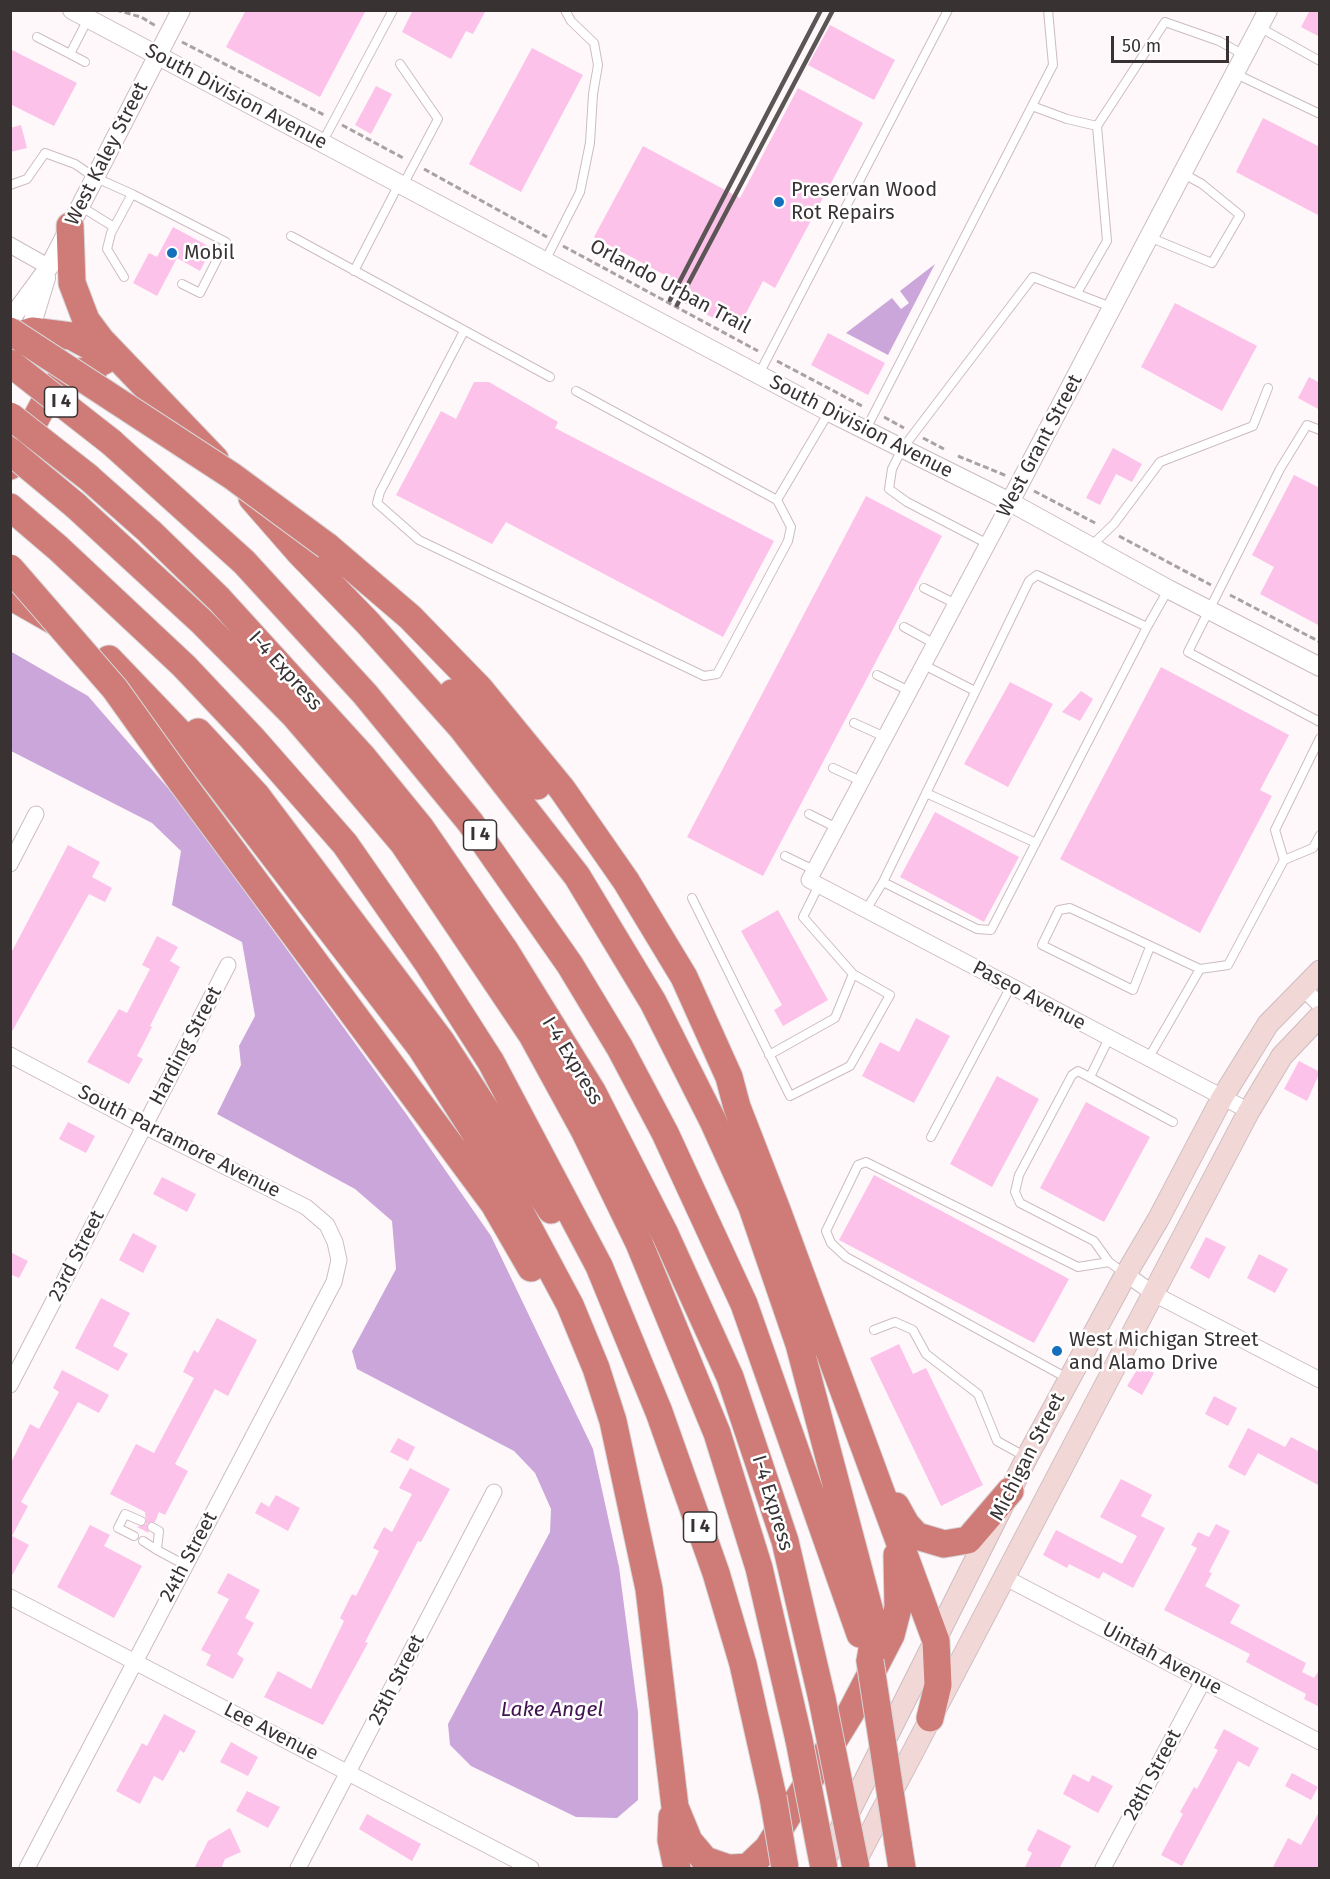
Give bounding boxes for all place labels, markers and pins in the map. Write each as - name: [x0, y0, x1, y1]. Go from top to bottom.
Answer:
- place label: Preservan Wood Rot Repairs: [791, 178, 937, 225]
- marker: Preservan Wood Rot Repairs: [772, 195, 786, 209]
- place label: Mobil: [184, 241, 235, 265]
- marker: Mobil: [165, 246, 179, 260]
- place label: West Michigan Street and Alamo Drive: [1069, 1328, 1258, 1375]
- marker: West Michigan Street and Alamo Drive: [1050, 1344, 1064, 1358]

